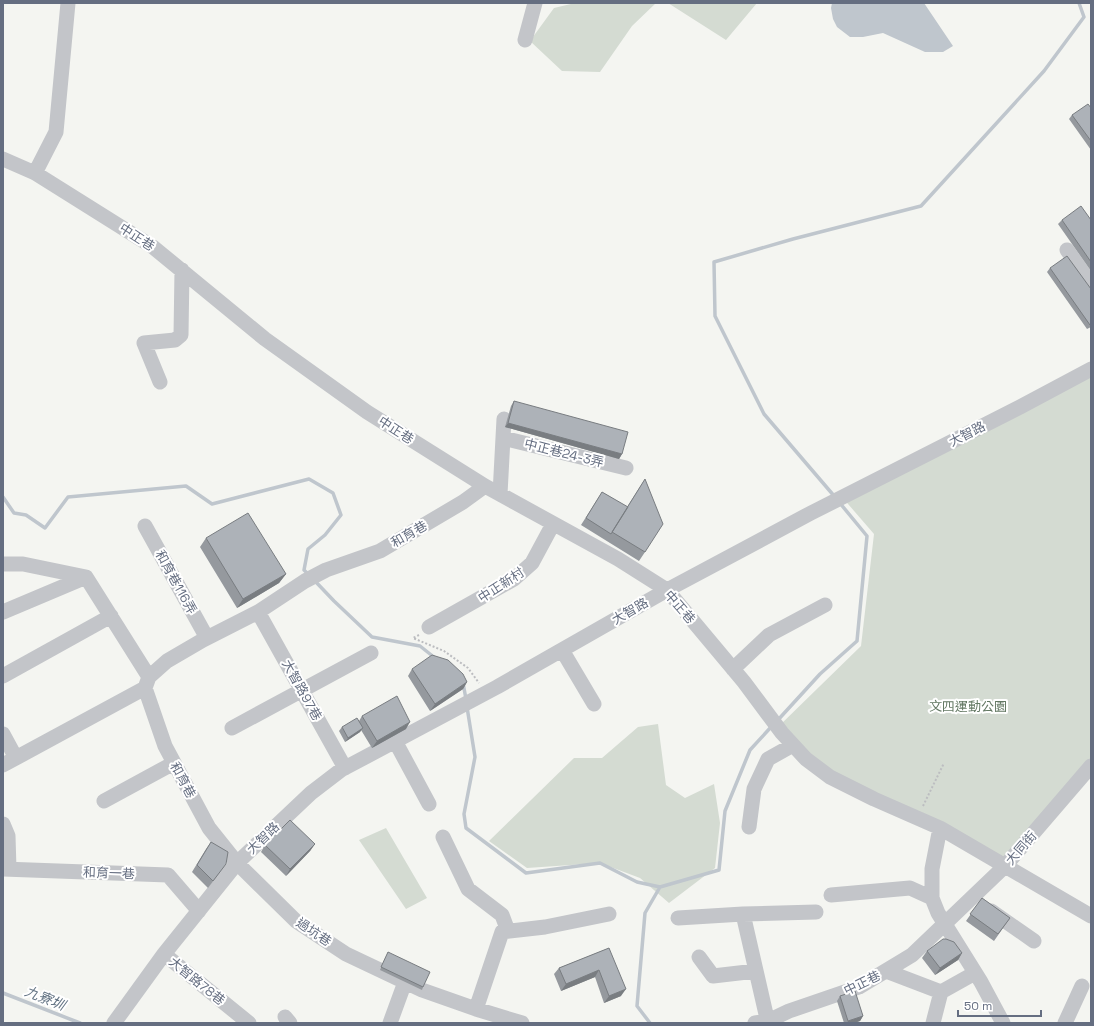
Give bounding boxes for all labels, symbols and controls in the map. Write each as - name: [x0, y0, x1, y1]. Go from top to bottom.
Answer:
- street label: 中正巷: [116, 219, 158, 255]
- street label: 中正巷: [375, 412, 417, 448]
- street label: 大智路: [946, 418, 988, 450]
- street label: 中正巷24-3弄: [522, 435, 606, 471]
- street label: 和育巷: [388, 517, 430, 551]
- street label: 和育巷116弄: [151, 547, 201, 617]
- street label: 中正新村: [475, 564, 527, 606]
- street label: 中正巷: [661, 587, 699, 627]
- street label: 大智路: [609, 594, 651, 628]
- street label: 大智路97巷: [278, 657, 326, 723]
- park label: 文四運動公園: [929, 698, 1007, 715]
- street label: 和育巷: [166, 759, 200, 801]
- street label: 大智路: [243, 818, 283, 858]
- street label: 大同街: [1002, 828, 1040, 868]
- street label: 和育一巷: [83, 864, 135, 882]
- street label: 過坑巷: [293, 914, 335, 950]
- street label: 大智路78巷: [165, 953, 229, 1009]
- street label: 中正巷: [841, 967, 883, 999]
- water label: 九寮圳: [22, 982, 70, 1015]
- scale bar: [958, 992, 1041, 1018]
- text: 50 m: [964, 998, 992, 1014]

